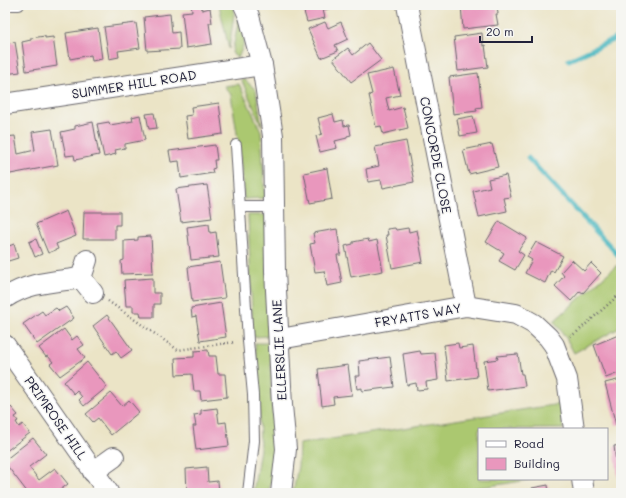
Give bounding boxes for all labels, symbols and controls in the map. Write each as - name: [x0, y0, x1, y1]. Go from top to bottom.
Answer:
- scale bar: [480, 18, 532, 44]
- text: 20 m: [486, 23, 514, 39]
- street label: SUMMER HILL ROAD: [70, 65, 198, 102]
- street label: CONCORDE CLOSE: [417, 95, 456, 215]
- street label: FRYATTS WAY: [373, 298, 463, 331]
- street label: ELLERSLIE LANE: [267, 299, 290, 401]
- street label: PRIMROSE HILL: [21, 372, 92, 463]
- legend: [478, 428, 608, 480]
- text: Road: [514, 435, 544, 451]
- text: Building: [514, 455, 560, 471]

